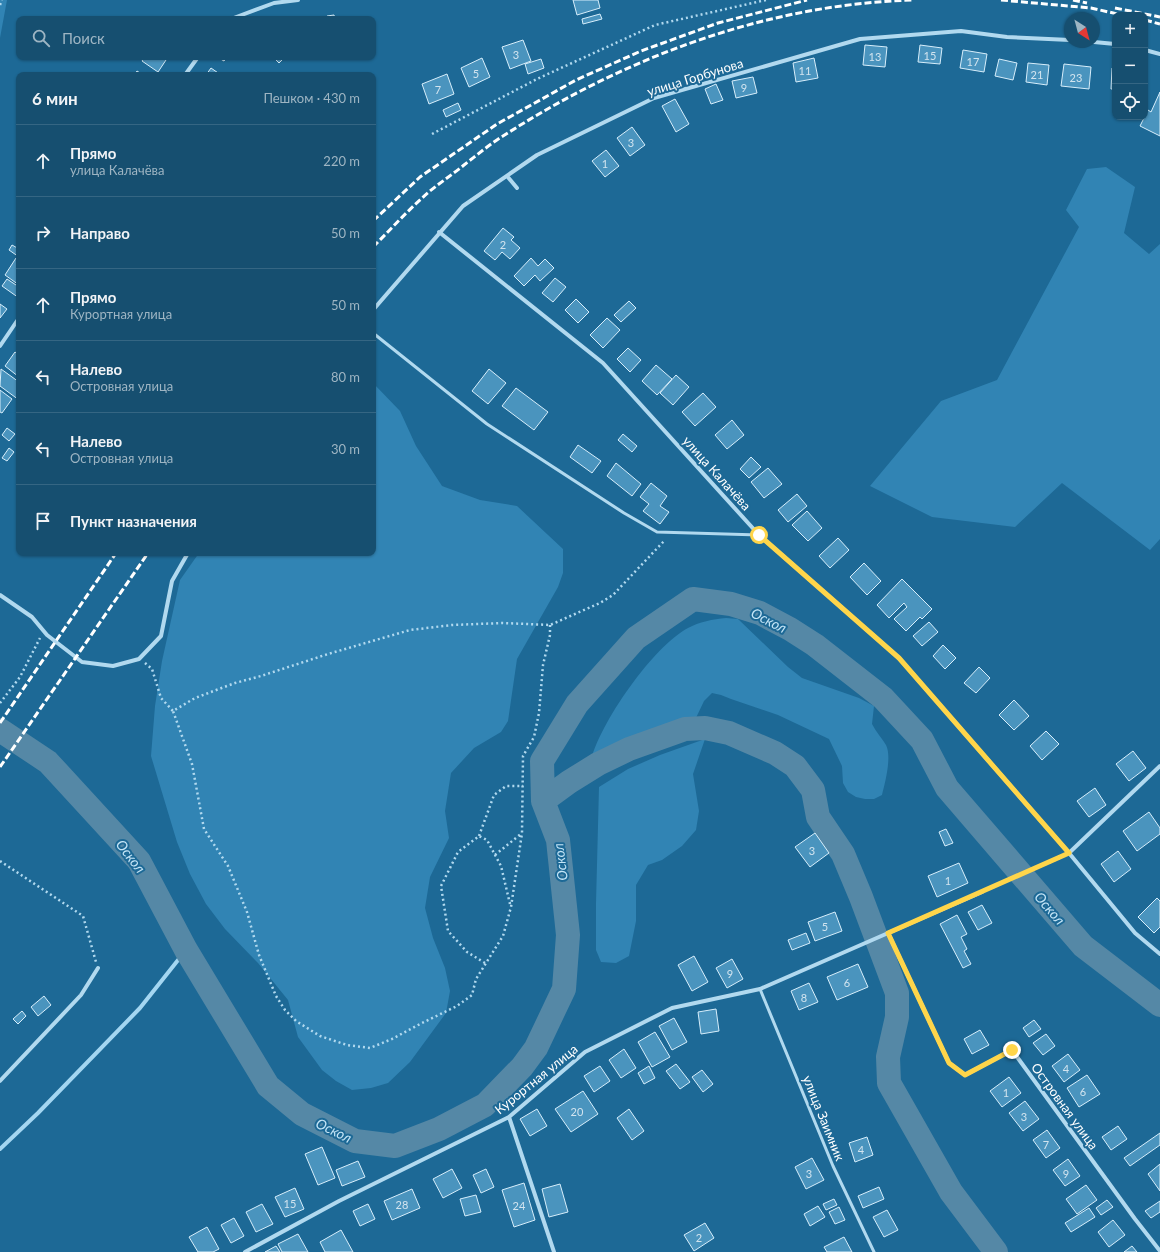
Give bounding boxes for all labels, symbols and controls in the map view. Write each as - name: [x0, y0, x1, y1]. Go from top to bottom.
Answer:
- north arrow: [1064, 12, 1100, 48]
- map controls: [1112, 12, 1148, 120]
- button: +: [1112, 12, 1148, 48]
- search box: [16, 16, 376, 60]
- icon: search: [30, 27, 52, 49]
- text: Поиск: [62, 29, 105, 47]
- house number: 3: [513, 48, 519, 61]
- button: −: [1112, 48, 1148, 84]
- house number: 15: [924, 49, 936, 62]
- house number: 13: [869, 50, 881, 63]
- street label: улица Горбунова: [645, 55, 745, 99]
- house number: 17: [967, 55, 979, 68]
- house number: 11: [799, 64, 811, 77]
- house number: 5: [473, 67, 479, 80]
- house number: 21: [1031, 68, 1043, 81]
- house number: 23: [1070, 71, 1082, 84]
- house number: 9: [741, 81, 747, 94]
- house number: 7: [435, 83, 441, 96]
- button: locate: [1112, 84, 1148, 120]
- text: 6 мин: [32, 88, 78, 109]
- text: Пешком · 430 m: [263, 90, 360, 106]
- house number: 3: [628, 136, 634, 149]
- text: Прямо: [70, 144, 116, 162]
- icon: ahead: [32, 150, 54, 172]
- text: 220 m: [323, 153, 360, 169]
- house number: 1: [602, 157, 608, 170]
- text: улица Калачёва: [70, 162, 164, 178]
- icon: right: [32, 222, 54, 244]
- text: Направо: [70, 224, 130, 242]
- text: 50 m: [331, 225, 360, 241]
- house number: 2: [500, 238, 506, 251]
- text: Прямо: [70, 288, 116, 306]
- icon: ahead: [32, 294, 54, 316]
- text: 50 m: [331, 297, 360, 313]
- text: Курортная улица: [70, 306, 172, 322]
- text: Налево: [70, 360, 122, 378]
- icon: left: [32, 366, 54, 388]
- text: 80 m: [331, 369, 360, 385]
- text: Островная улица: [70, 378, 173, 394]
- text: Налево: [70, 432, 122, 450]
- street label: улица Калачёва: [679, 433, 755, 513]
- icon: left: [32, 438, 54, 460]
- text: 30 m: [331, 441, 360, 457]
- text: Островная улица: [70, 450, 173, 466]
- icon: arrive: [32, 510, 54, 532]
- text: Пункт назначения: [70, 512, 197, 530]
- route start: [750, 526, 768, 544]
- water label: Оскол: [748, 604, 790, 636]
- water label: Оскол: [113, 836, 149, 876]
- water label: Оскол: [549, 842, 571, 882]
- house number: 3: [809, 844, 815, 857]
- house number: 1: [945, 874, 951, 887]
- water label: Оскол: [1031, 888, 1069, 928]
- house number: 5: [822, 920, 828, 933]
- house number: 9: [727, 967, 733, 980]
- house number: 6: [844, 976, 850, 989]
- house number: 8: [801, 991, 807, 1004]
- street label: Курортная улица: [491, 1041, 581, 1117]
- route end: [1003, 1041, 1021, 1059]
- street label: Островная улица: [1028, 1060, 1102, 1152]
- house number: 4: [1063, 1062, 1070, 1075]
- street label: улица Заимник: [800, 1073, 849, 1163]
- house number: 6: [1080, 1085, 1086, 1098]
- house number: 1: [1003, 1086, 1009, 1099]
- house number: 20: [571, 1105, 584, 1118]
- house number: 3: [1021, 1110, 1027, 1123]
- water label: Оскол: [313, 1114, 355, 1146]
- house number: 7: [1043, 1138, 1049, 1151]
- house number: 4: [858, 1143, 865, 1156]
- house number: 3: [806, 1167, 812, 1180]
- house number: 9: [1063, 1167, 1069, 1180]
- house number: 15: [284, 1197, 296, 1210]
- house number: 28: [396, 1198, 408, 1211]
- house number: 24: [513, 1199, 526, 1212]
- house number: 2: [696, 1231, 702, 1244]

